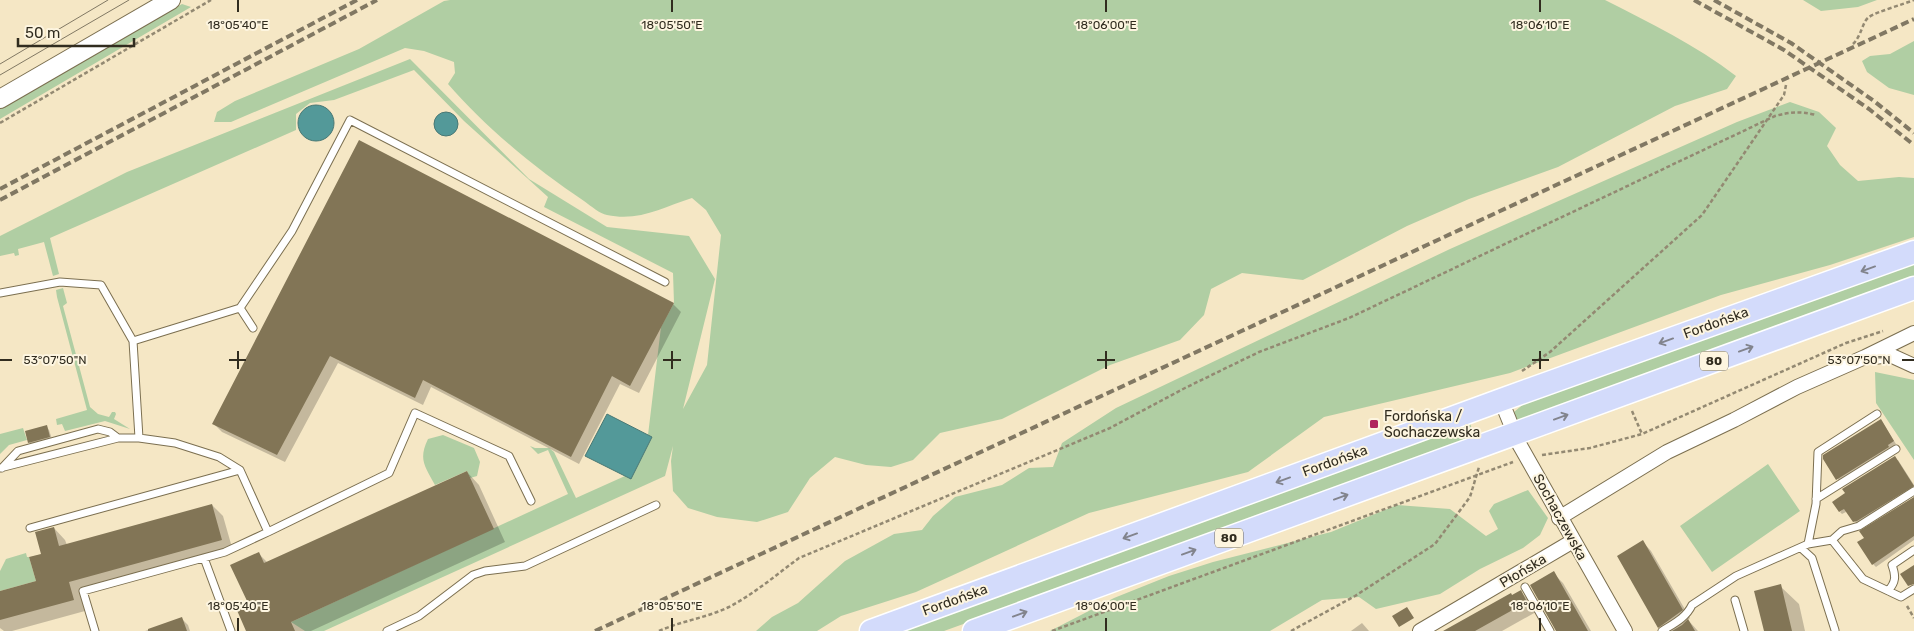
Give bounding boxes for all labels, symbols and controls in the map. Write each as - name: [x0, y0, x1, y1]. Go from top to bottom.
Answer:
- scale bar: [18, 15, 134, 47]
- text: 18°05'40"E: [208, 18, 269, 32]
- text: 18°05'50"E: [641, 18, 703, 32]
- text: 18°06'00"E: [1075, 18, 1137, 32]
- text: 18°06'10"E: [1511, 18, 1569, 32]
- text: 50 m: [25, 24, 60, 42]
- one-way arrow: [1861, 265, 1876, 274]
- street label: Fordońska: [1681, 303, 1751, 343]
- one-way arrow: [1659, 337, 1674, 346]
- one-way arrow: [1738, 344, 1753, 353]
- road number: 80: [1700, 352, 1728, 371]
- text: 53°07'50"N: [24, 353, 86, 367]
- text: 53°07'50"N: [1828, 353, 1890, 367]
- place label: Fordońska / Sochaczewska: [1384, 408, 1480, 441]
- one-way arrow: [1552, 412, 1568, 421]
- marker: Fordońska / Sochaczewska: [1368, 418, 1380, 430]
- street label: Fordońska: [1300, 441, 1370, 481]
- street label: Sochaczewska: [1529, 471, 1591, 563]
- one-way arrow: [1275, 476, 1291, 485]
- one-way arrow: [1333, 492, 1348, 501]
- road number: 80: [1215, 528, 1243, 548]
- one-way arrow: [1123, 532, 1138, 541]
- one-way arrow: [1180, 547, 1196, 556]
- street label: Płońska: [1497, 550, 1549, 592]
- street label: Fordońska: [920, 580, 990, 620]
- text: 18°05'40"E: [208, 599, 269, 613]
- text: 18°05'50"E: [641, 599, 703, 613]
- text: 18°06'00"E: [1075, 599, 1137, 613]
- text: 18°06'10"E: [1511, 599, 1569, 613]
- one-way arrow: [1011, 609, 1027, 618]

